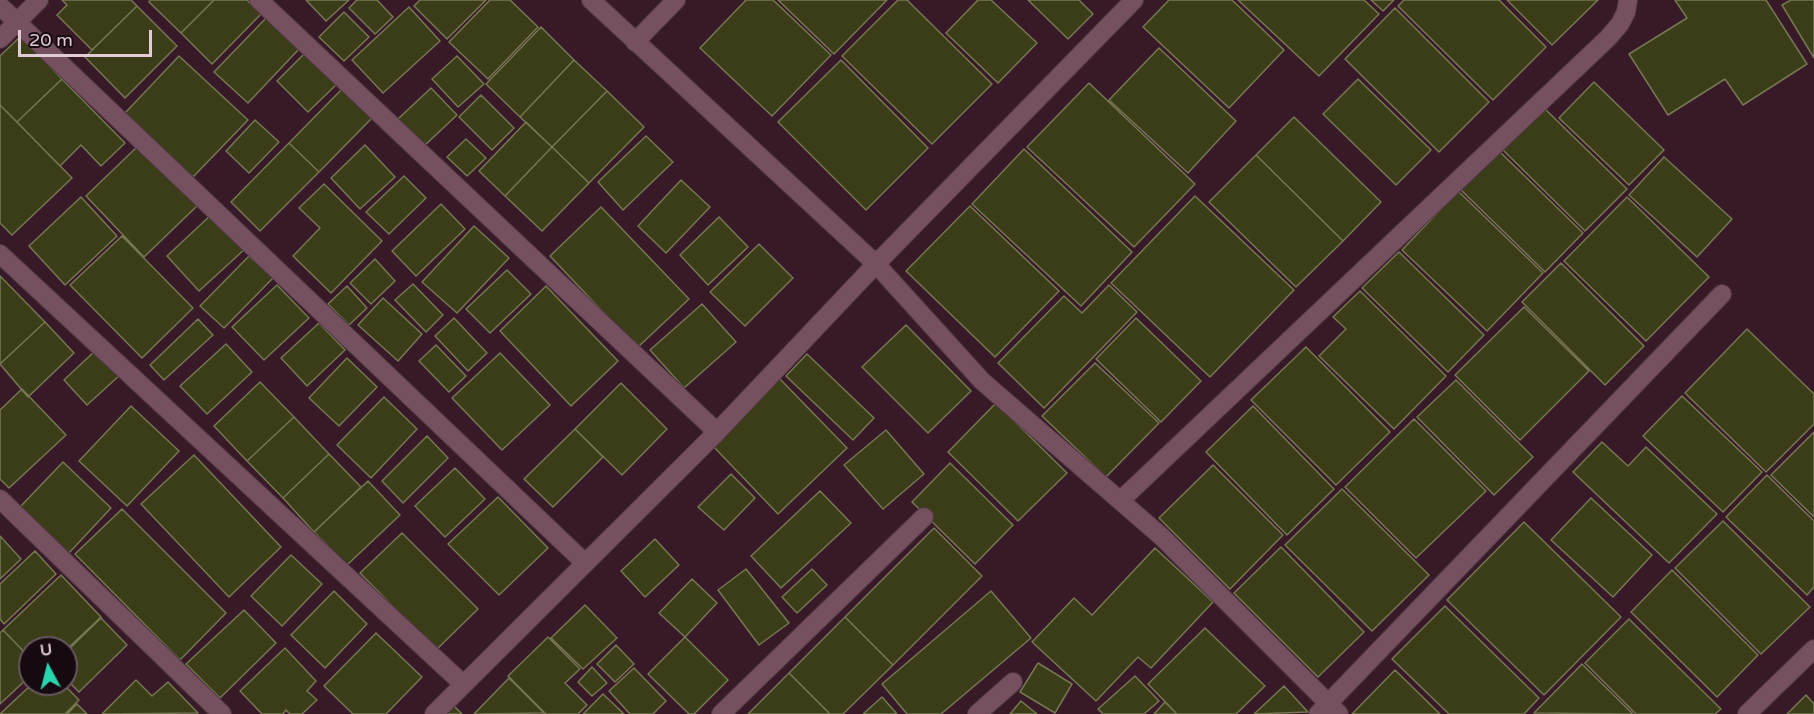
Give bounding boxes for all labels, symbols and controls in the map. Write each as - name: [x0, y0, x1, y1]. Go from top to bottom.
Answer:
- scale bar: [21, 18, 154, 56]
- text: 20 m: [29, 29, 73, 51]
- north arrow: [18, 636, 78, 696]
- text: U: [39, 639, 53, 661]

